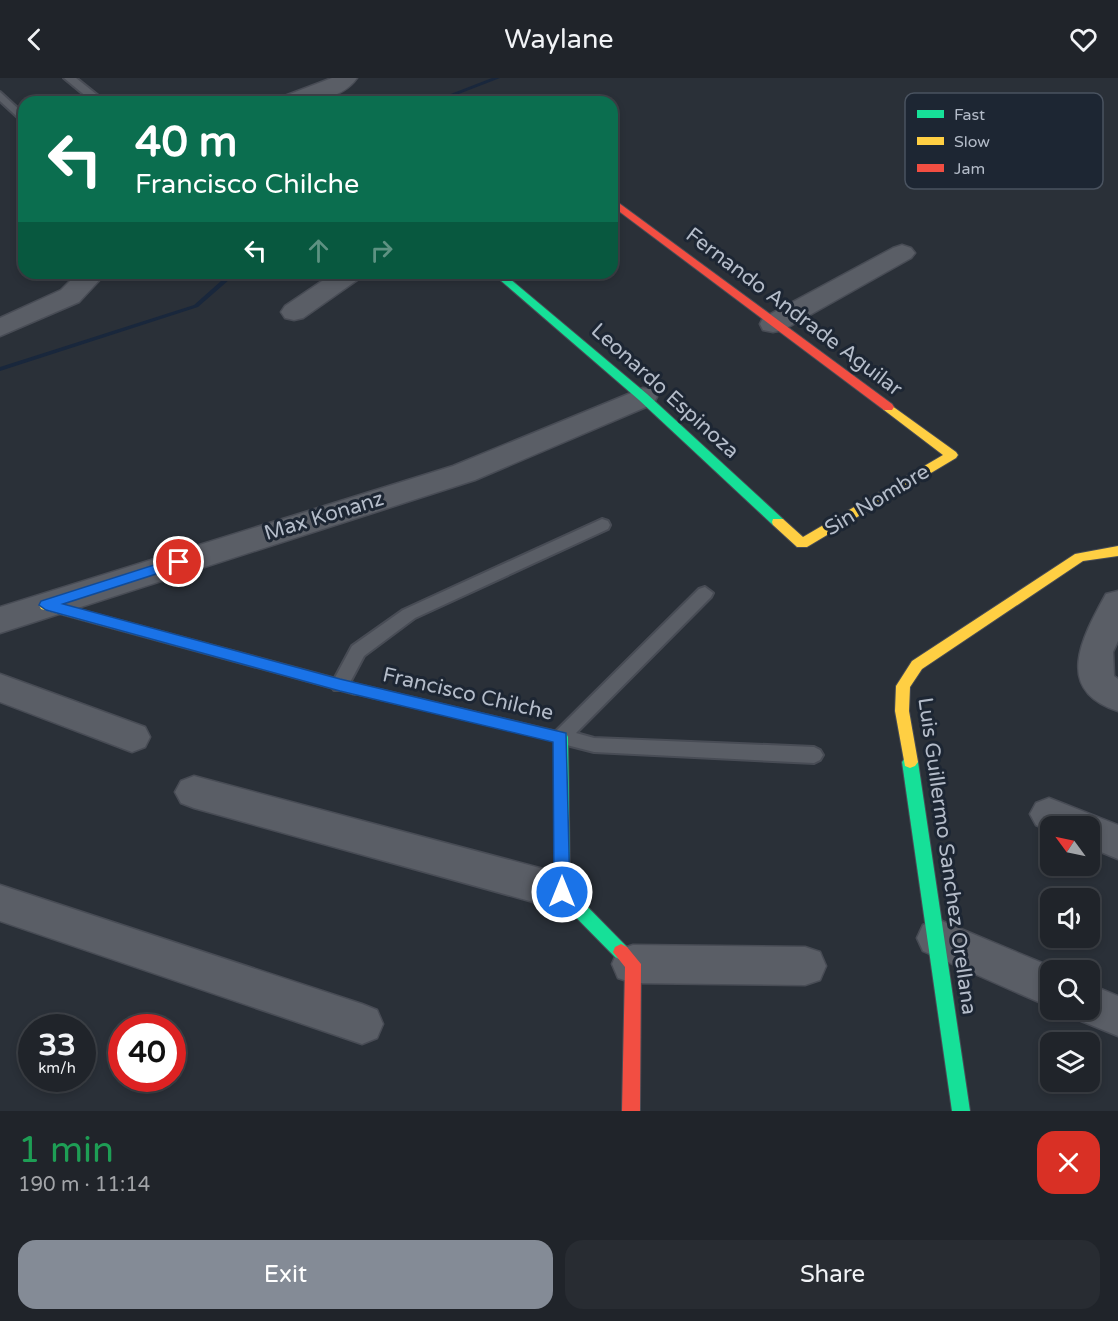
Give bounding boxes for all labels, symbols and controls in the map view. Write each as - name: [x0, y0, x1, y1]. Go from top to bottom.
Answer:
- icon: back: [18, 23, 51, 56]
- text: Waylane: [504, 23, 614, 56]
- icon: heart: [1067, 23, 1100, 56]
- legend: [905, 93, 1103, 189]
- text: Fast: [954, 105, 985, 125]
- text: 40 m: [135, 117, 237, 168]
- icon: left: [36, 120, 114, 198]
- text: Slow: [954, 132, 990, 152]
- text: Jam: [954, 159, 985, 179]
- text: Francisco Chilche: [135, 168, 359, 201]
- street label: Fernando Andrade Aguilar: [681, 222, 907, 402]
- icon: left: [239, 234, 272, 267]
- icon: ahead: [302, 234, 335, 267]
- icon: right: [365, 234, 398, 267]
- street label: Leonardo Espinoza: [586, 318, 744, 464]
- street label: Sin Nombre: [820, 459, 934, 541]
- street label: Max Konanz: [261, 486, 387, 546]
- pin: [153, 536, 204, 587]
- icon: arrive: [162, 545, 195, 578]
- street label: Francisco Chilche: [380, 662, 556, 726]
- street label: Luis Guillermo Sanchez Orellana: [912, 696, 982, 1016]
- north arrow: [1040, 816, 1100, 876]
- map controls: [1040, 816, 1100, 1092]
- position arrow: [530, 860, 594, 924]
- button: sound: [1040, 888, 1100, 948]
- button: search: [1040, 960, 1100, 1020]
- speed limit sign: 40: [108, 1014, 186, 1092]
- text: 33: [38, 1027, 76, 1064]
- button: layers: [1040, 1032, 1100, 1092]
- text: km/h: [38, 1059, 76, 1077]
- text: 1 min: [18, 1129, 114, 1172]
- button: close: [1037, 1131, 1100, 1194]
- text: 190 m · 11:14: [18, 1173, 150, 1197]
- button: Exit: [18, 1240, 553, 1309]
- button: Share: [565, 1240, 1100, 1309]

